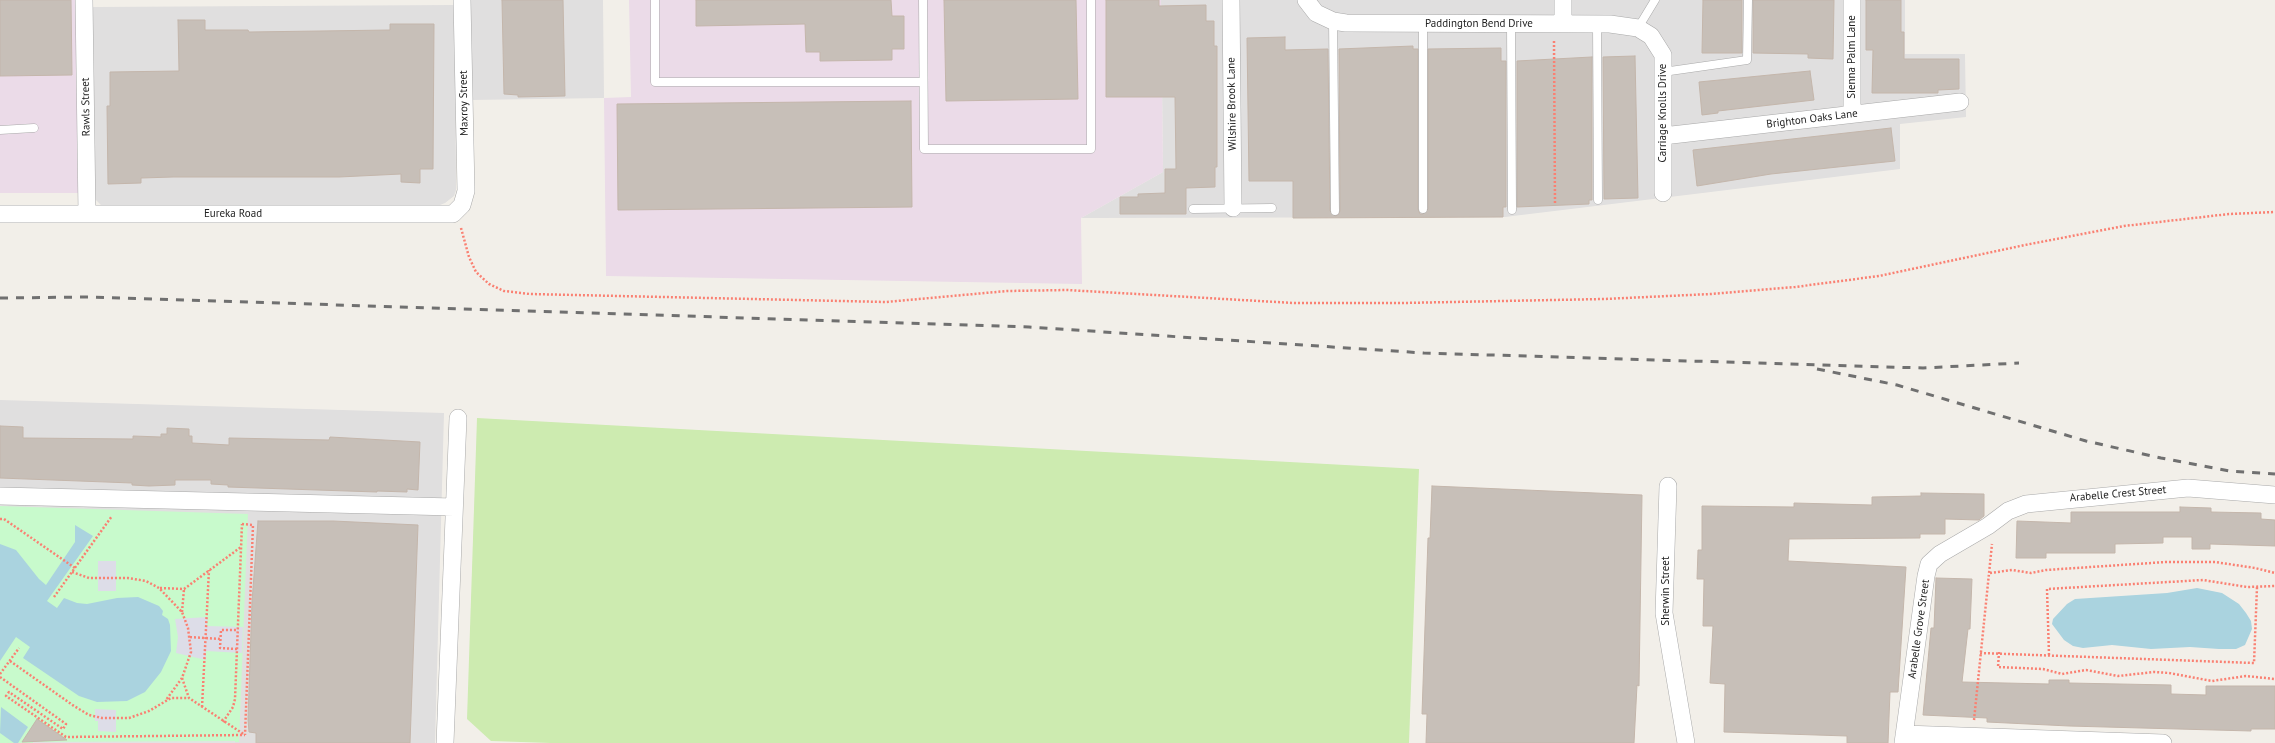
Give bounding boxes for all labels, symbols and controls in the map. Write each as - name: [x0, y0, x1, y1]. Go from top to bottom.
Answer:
- street label: Sienna Palm Lane: [1845, 15, 1859, 99]
- street label: Paddington Bend Drive: [1425, 17, 1533, 31]
- street label: Wilshire Brook Lane: [1225, 57, 1239, 151]
- street label: Carriage Knolls Drive: [1656, 64, 1670, 162]
- street label: Maxroy Street: [457, 70, 471, 136]
- street label: Rawls Street: [79, 77, 93, 137]
- street label: Brighton Oaks Lane: [1766, 107, 1858, 131]
- street label: Eureka Road: [204, 207, 262, 221]
- street label: Arabelle Crest Street: [2069, 483, 2167, 505]
- street label: Sherwin Street: [1659, 556, 1673, 626]
- street label: Arabelle Grove Street: [1905, 578, 1933, 680]

